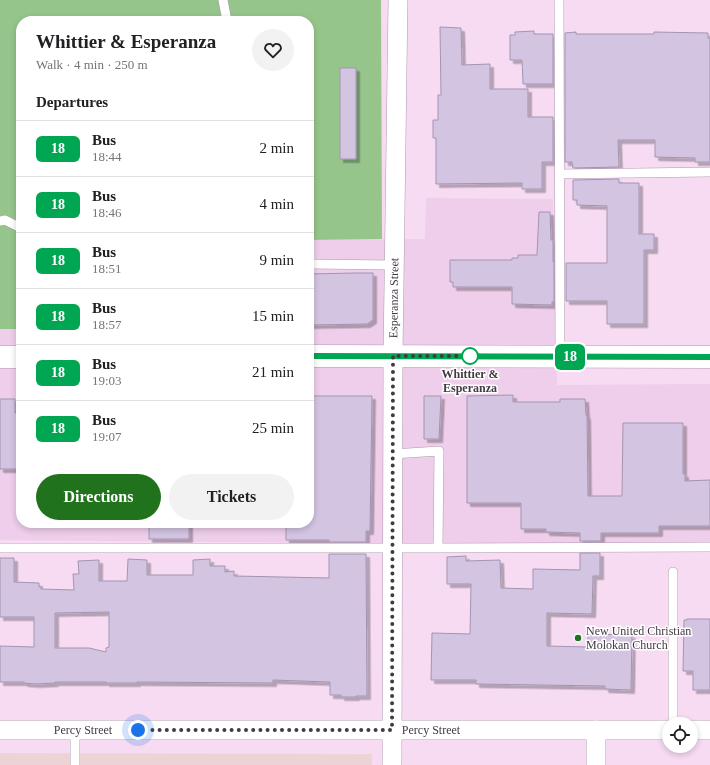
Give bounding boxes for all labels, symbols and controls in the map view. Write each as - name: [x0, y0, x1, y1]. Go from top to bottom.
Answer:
- button: heart: [252, 29, 294, 71]
- text: Whittier & Esperanza: [36, 31, 216, 52]
- text: Walk · 4 min · 250 m: [36, 57, 148, 72]
- text: Departures: [36, 94, 108, 110]
- text: Bus: [92, 132, 116, 148]
- text: 2 min: [259, 140, 294, 156]
- text: 18: [51, 141, 65, 156]
- text: 18:44: [92, 149, 122, 164]
- text: Bus: [92, 188, 116, 204]
- text: 4 min: [259, 196, 294, 212]
- text: 18: [51, 197, 65, 212]
- text: 18:46: [92, 205, 122, 220]
- text: Bus: [92, 244, 116, 260]
- text: 9 min: [259, 252, 294, 268]
- text: 18: [51, 253, 65, 268]
- street label: Esperanza Street: [386, 257, 401, 338]
- text: 18:51: [92, 261, 122, 276]
- text: Bus: [92, 300, 116, 316]
- text: 15 min: [252, 308, 294, 324]
- text: 18: [51, 309, 65, 324]
- text: 18:57: [92, 317, 122, 332]
- line badge: 18: [552, 344, 588, 370]
- marker: Whittier & Esperanza: [461, 347, 479, 365]
- text: 18: [563, 349, 577, 364]
- text: Bus: [92, 356, 116, 372]
- text: 21 min: [252, 364, 294, 380]
- text: 18: [51, 365, 65, 380]
- place label: Whittier & Esperanza: [442, 367, 498, 395]
- text: 19:03: [92, 373, 122, 388]
- text: Bus: [92, 412, 116, 428]
- text: 25 min: [252, 420, 294, 436]
- text: 18: [51, 421, 65, 436]
- text: 19:07: [92, 429, 122, 444]
- button: Directions: [36, 474, 161, 520]
- button: Tickets: [169, 474, 294, 520]
- place label: New United Christian Molokan Church: [586, 624, 691, 652]
- marker: New United Christian Molokan Church: [573, 633, 583, 643]
- map controls: [662, 717, 698, 753]
- button: locate: [662, 717, 698, 753]
- your location: [128, 720, 148, 740]
- street label: Percy Street: [54, 723, 113, 737]
- street label: Percy Street: [402, 723, 461, 737]

